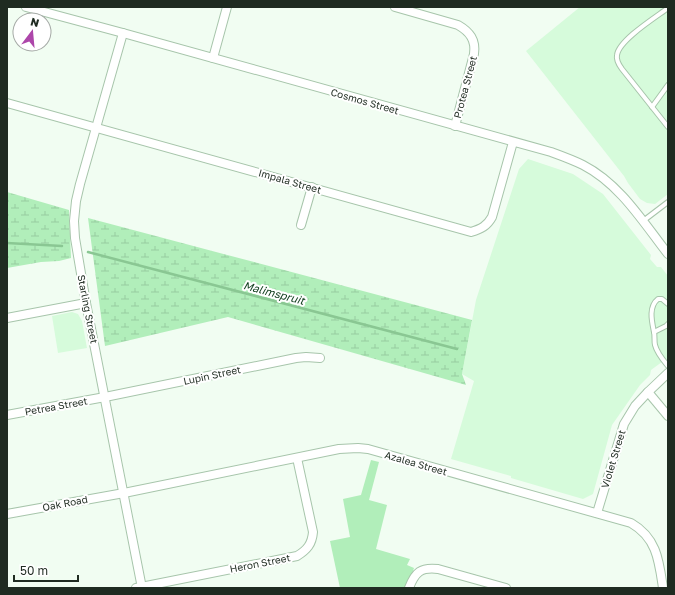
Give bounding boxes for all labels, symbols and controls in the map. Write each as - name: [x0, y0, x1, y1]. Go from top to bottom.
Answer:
- north arrow: [12, 12, 52, 52]
- text: N: [29, 15, 41, 29]
- street label: Protea Street: [451, 55, 479, 119]
- street label: Cosmos Street: [330, 86, 400, 116]
- street label: Impala Street: [257, 166, 323, 196]
- street label: Starling Street: [75, 273, 101, 345]
- water label: Malimspruit: [242, 278, 308, 308]
- street label: Lupin Street: [182, 363, 242, 387]
- street label: Petrea Street: [24, 395, 88, 417]
- street label: Violet Street: [598, 428, 628, 490]
- street label: Azalea Street: [383, 448, 449, 478]
- street label: Oak Road: [41, 493, 89, 513]
- street label: Heron Street: [229, 551, 291, 575]
- scale bar: [14, 557, 78, 583]
- text: 50 m: [20, 563, 48, 578]

